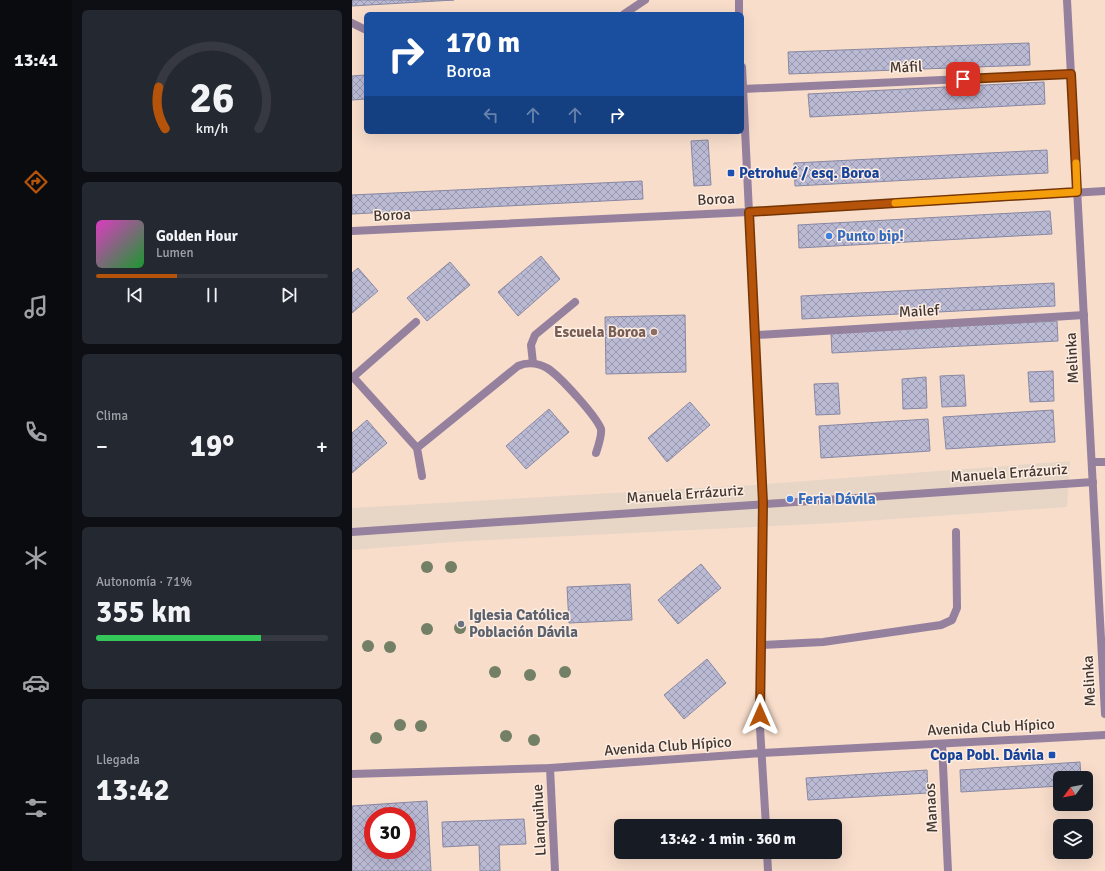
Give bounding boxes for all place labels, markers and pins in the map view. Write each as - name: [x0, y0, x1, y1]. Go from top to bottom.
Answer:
- pin: [946, 62, 980, 96]
- place label: Petrohué / esq. Boroa: [739, 164, 880, 182]
- marker: Petrohué / esq. Boroa: [726, 168, 736, 178]
- place label: Punto bip!: [837, 227, 904, 245]
- marker: Punto bip!: [824, 231, 834, 241]
- place label: Escuela Boroa: [554, 323, 646, 341]
- marker: Escuela Boroa: [649, 327, 659, 337]
- place label: Feria Dávila: [798, 490, 876, 508]
- marker: Feria Dávila: [785, 494, 795, 504]
- place label: Iglesia Católica Población Dávila: [469, 606, 578, 641]
- marker: Iglesia Católica Población Dávila: [456, 619, 466, 629]
- place label: Copa Pobl. Dávila: [930, 746, 1044, 764]
- marker: Copa Pobl. Dávila: [1047, 750, 1057, 760]

